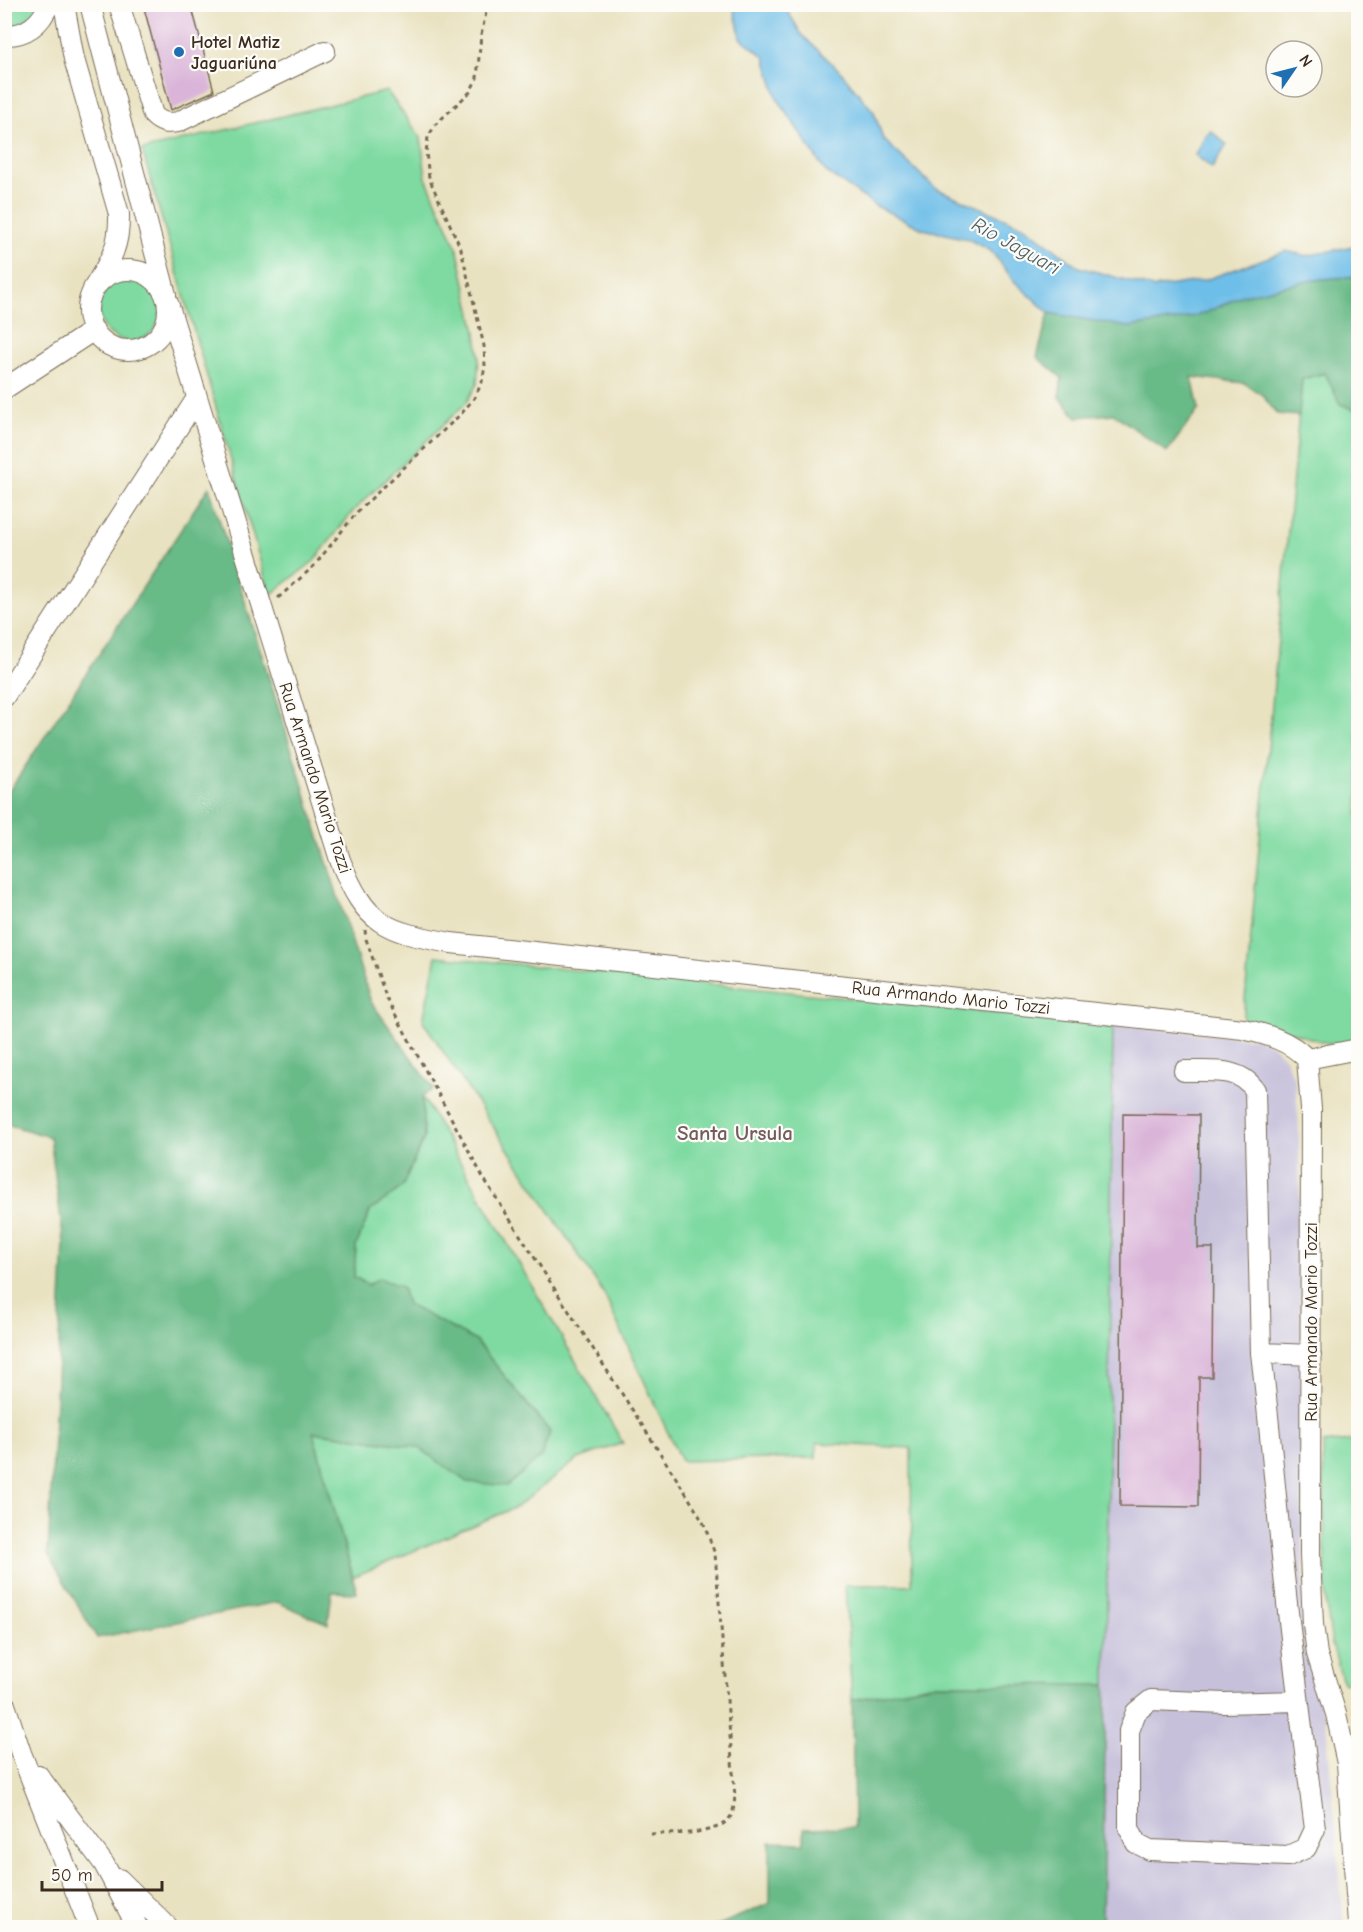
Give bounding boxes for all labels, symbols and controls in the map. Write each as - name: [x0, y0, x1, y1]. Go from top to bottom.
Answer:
- place label: Hotel Matiz Jaguariúna: [191, 32, 280, 74]
- north arrow: [1264, 39, 1324, 99]
- marker: Hotel Matiz Jaguariúna: [172, 45, 186, 59]
- text: N: [1295, 52, 1316, 70]
- water label: Rio Jaguari: [968, 212, 1064, 280]
- street label: Rua Armando Mario Tozzi: [274, 680, 356, 876]
- street label: Rua Armando Mario Tozzi: [851, 977, 1051, 1019]
- district label: Santa Ursula: [677, 1121, 793, 1145]
- street label: Rua Armando Mario Tozzi: [1301, 1222, 1322, 1422]
- scale bar: [42, 1854, 162, 1892]
- text: 50 m: [51, 1865, 93, 1886]

